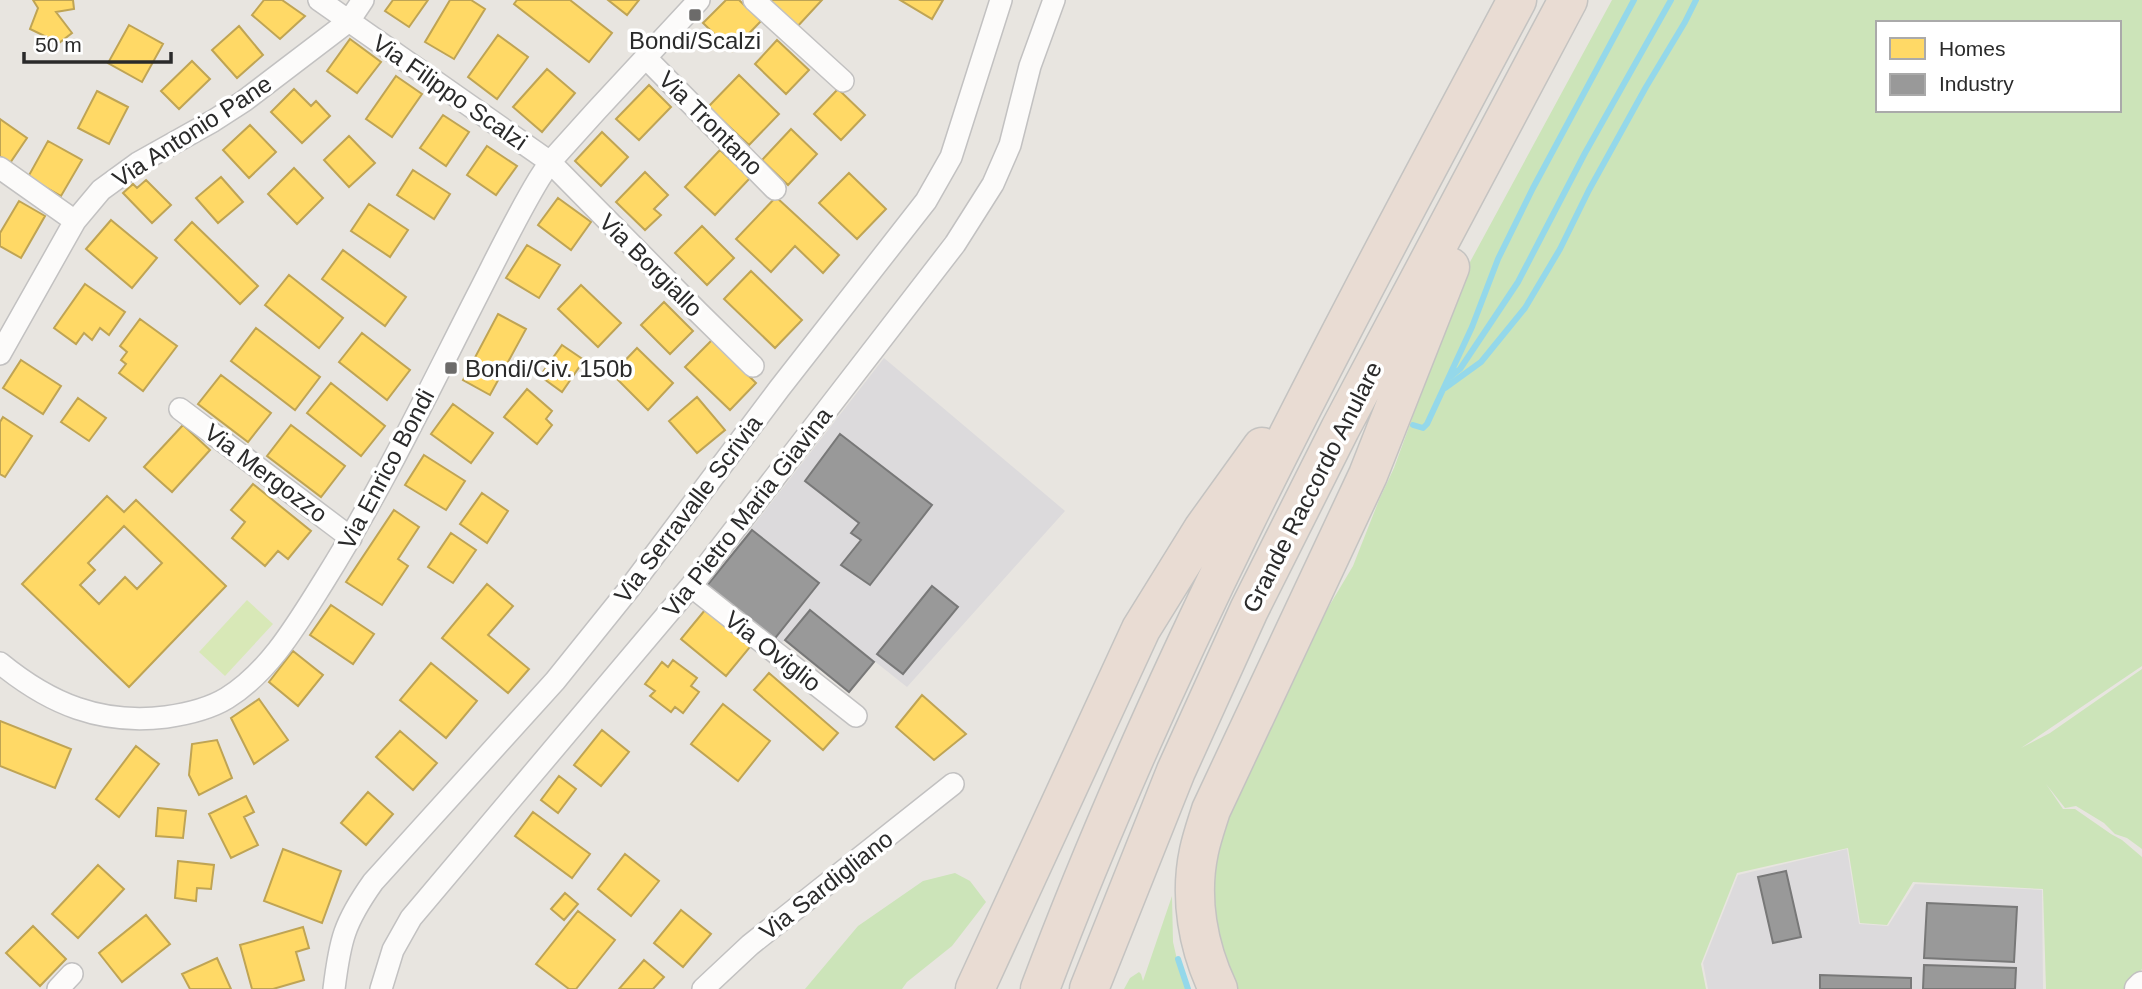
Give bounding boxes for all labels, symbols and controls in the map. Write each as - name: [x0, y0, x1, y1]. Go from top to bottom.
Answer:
- marker: Bondi/Scalzi: [687, 7, 703, 23]
- scale bar: [24, 21, 172, 65]
- legend: [1876, 21, 2121, 112]
- place label: Bondi/Scalzi: [629, 27, 761, 54]
- street label: Via Filippo Scalzi: [368, 29, 532, 155]
- text: 50 m: [35, 33, 82, 56]
- text: Homes: [1939, 37, 2006, 60]
- street label: Via Trontano: [653, 65, 769, 181]
- street label: Via Antonio Pane: [108, 70, 276, 192]
- text: Industry: [1939, 72, 2014, 95]
- street label: Via Borgiallo: [594, 208, 708, 322]
- place label: Bondi/Civ. 150b: [465, 355, 633, 382]
- street label: Grande Raccordo Anulare: [1237, 357, 1387, 617]
- marker: Bondi/Civ. 150b: [443, 360, 459, 376]
- street label: Via Enrico Bondi: [333, 385, 439, 553]
- street label: Via Pietro Maria Giavina: [657, 401, 838, 622]
- street label: Via Serravalle Scrivia: [609, 409, 768, 608]
- street label: Via Mergozzo: [199, 418, 333, 528]
- street label: Via Oviglio: [720, 605, 826, 697]
- street label: Via Sardigliano: [754, 825, 898, 945]

